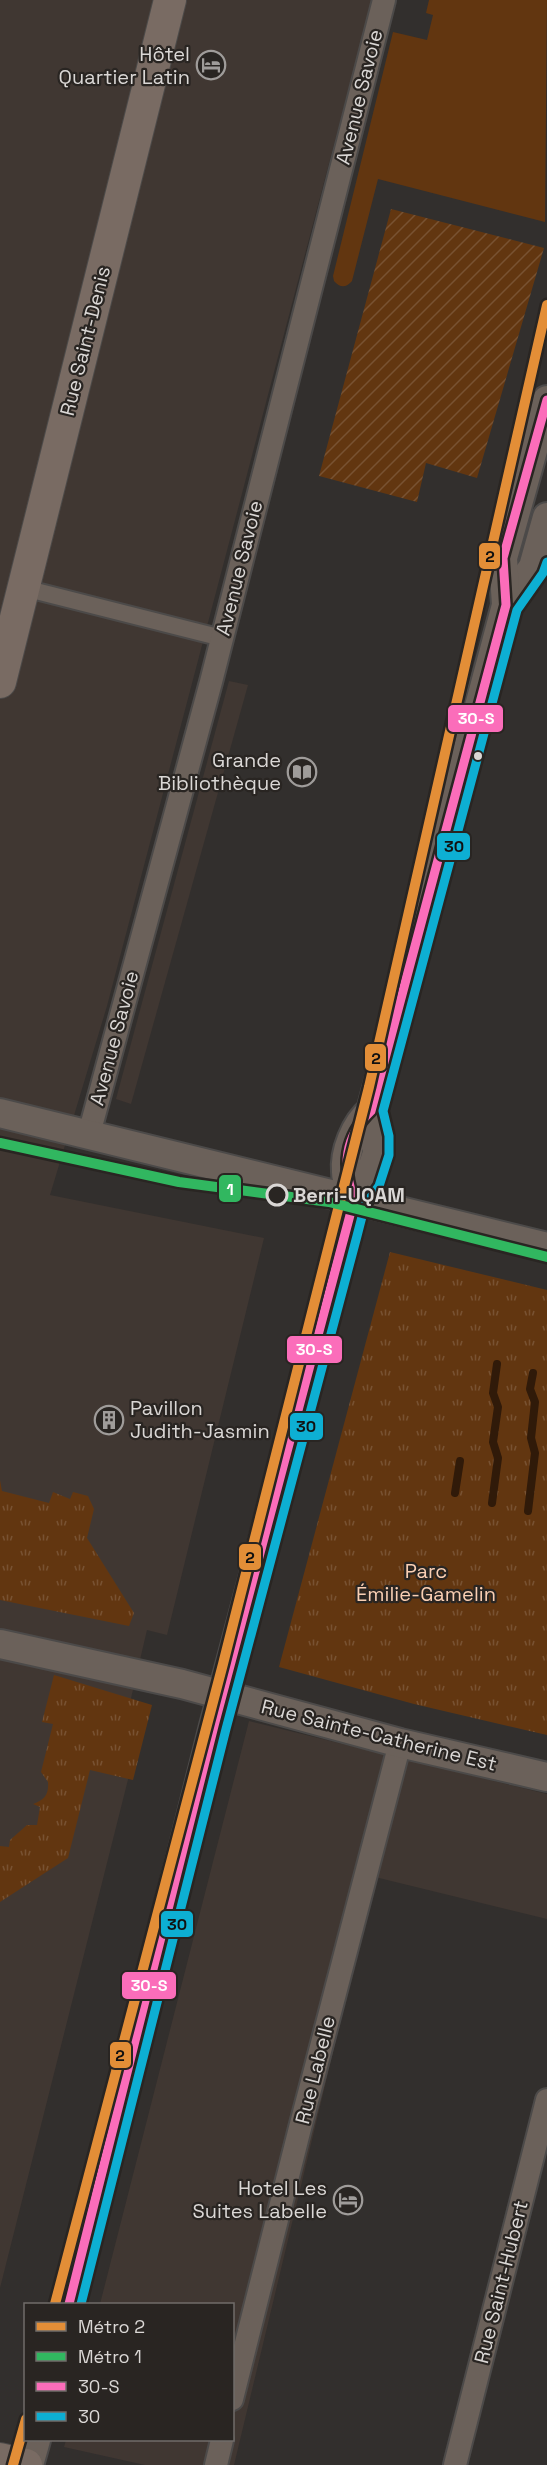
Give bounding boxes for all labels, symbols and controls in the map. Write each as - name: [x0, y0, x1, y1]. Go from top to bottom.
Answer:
- street label: Avenue Savoie: [330, 27, 388, 167]
- place label: Hôtel Quartier Latin: [59, 41, 190, 90]
- hotel icon: Hôtel Quartier Latin: [195, 49, 227, 81]
- street label: Rue Saint-Denis: [54, 264, 116, 418]
- street label: Avenue Savoie: [210, 498, 268, 638]
- line badge: 2: [478, 542, 501, 570]
- text: 2: [485, 546, 495, 567]
- line badge: 30-S: [447, 704, 504, 733]
- text: 30-S: [458, 708, 495, 729]
- place label: Grande Bibliothèque: [158, 747, 281, 796]
- unlabelled marker: [472, 750, 484, 762]
- library icon: Grande Bibliothèque: [286, 756, 318, 788]
- line badge: 30: [436, 832, 471, 861]
- text: 30: [444, 836, 464, 857]
- street label: Avenue Savoie: [84, 968, 144, 1108]
- line badge: 2: [364, 1043, 387, 1072]
- text: 2: [371, 1048, 381, 1069]
- line badge: 1: [218, 1174, 242, 1203]
- text: 1: [226, 1179, 234, 1200]
- place label: Berri-UQAM: [293, 1182, 405, 1208]
- marker: Berri-UQAM: [266, 1184, 288, 1206]
- line badge: 30-S: [286, 1335, 343, 1364]
- text: 30-S: [296, 1339, 333, 1360]
- place label: Pavillon Judith-Jasmin: [130, 1395, 270, 1444]
- building icon: Pavillon Judith-Jasmin: [93, 1404, 125, 1436]
- line badge: 30: [289, 1412, 324, 1441]
- text: 30: [296, 1416, 316, 1437]
- line badge: 2: [238, 1543, 262, 1571]
- text: 2: [245, 1547, 255, 1568]
- park label: Parc Émilie-Gamelin: [356, 1558, 496, 1607]
- street label: Rue Sainte-Catherine Est: [259, 1693, 499, 1777]
- line badge: 30: [160, 1910, 194, 1938]
- text: 30: [167, 1914, 187, 1935]
- line badge: 30-S: [121, 1971, 177, 2000]
- text: 30-S: [131, 1975, 168, 1996]
- street label: Rue Labelle: [289, 2013, 341, 2127]
- line badge: 2: [109, 2041, 132, 2069]
- text: 2: [115, 2045, 125, 2066]
- place label: Hotel Les Suites Labelle: [192, 2175, 327, 2224]
- hotel icon: Hotel Les Suites Labelle: [332, 2184, 364, 2216]
- street label: Rue Saint-Hubert: [468, 2198, 534, 2366]
- legend: [24, 2303, 234, 2441]
- text: Métro 2: [78, 2315, 145, 2338]
- text: Métro 1: [78, 2345, 142, 2368]
- text: 30-S: [78, 2375, 120, 2398]
- text: 30: [78, 2405, 100, 2428]

